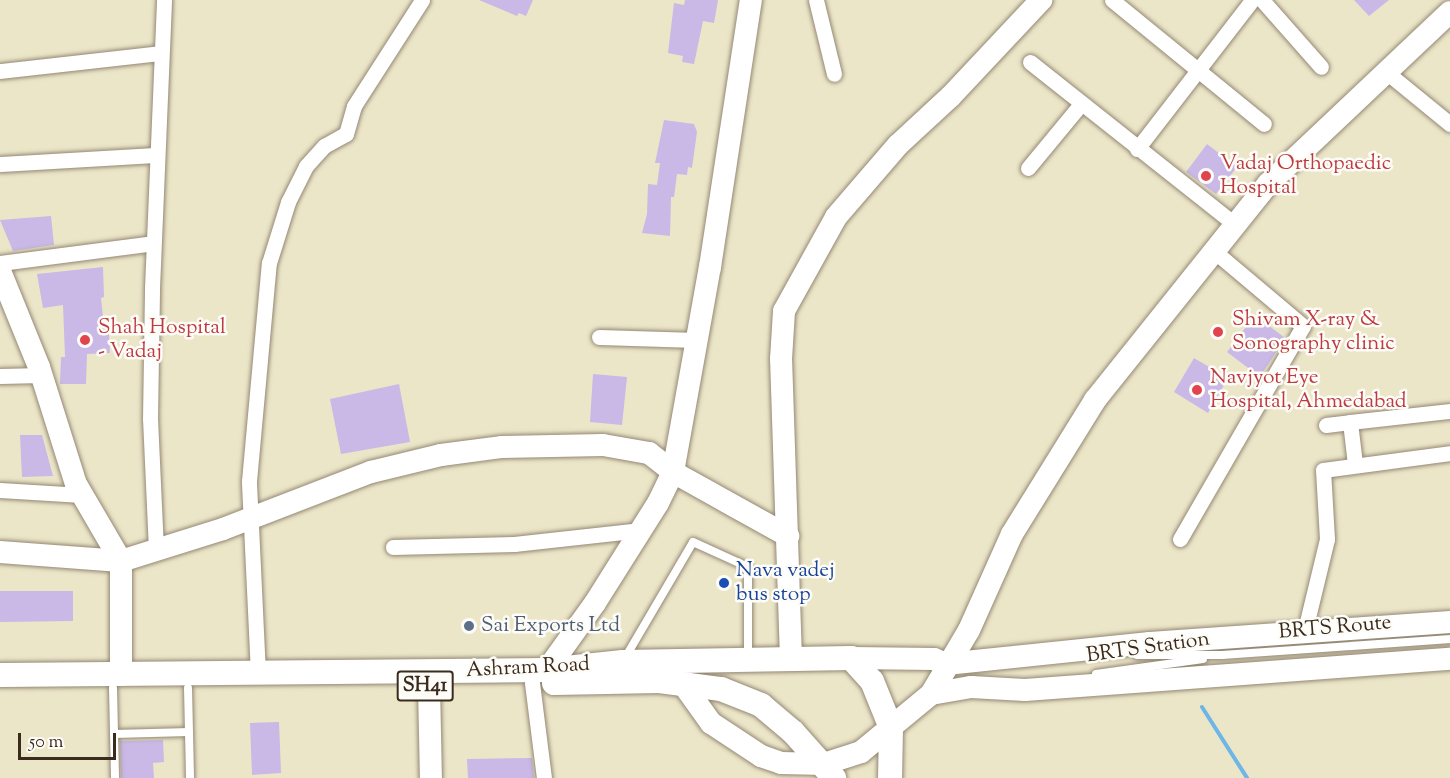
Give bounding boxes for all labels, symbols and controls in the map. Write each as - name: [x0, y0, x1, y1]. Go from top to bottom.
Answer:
- place label: Vadaj Orthopaedic Hospital: [1220, 151, 1391, 201]
- marker: Vadaj Orthopaedic Hospital: [1197, 167, 1215, 185]
- place label: Shivam X-ray & Sonography clinic: [1232, 307, 1395, 357]
- place label: Shah Hospital - Vadaj: [98, 315, 226, 365]
- marker: Shivam X-ray & Sonography clinic: [1209, 323, 1227, 341]
- marker: Shah Hospital - Vadaj: [76, 331, 94, 349]
- place label: Navjyot Eye Hospital, Ahmedabad: [1210, 365, 1407, 415]
- marker: Navjyot Eye Hospital, Ahmedabad: [1188, 381, 1206, 399]
- place label: Nava vadej bus stop: [736, 558, 835, 608]
- marker: Nava vadej bus stop: [717, 576, 731, 590]
- street label: BRTS Route: [1278, 611, 1392, 645]
- place label: Sai Exports Ltd: [481, 613, 620, 639]
- marker: Sai Exports Ltd: [462, 619, 476, 633]
- street label: BRTS Station: [1085, 627, 1211, 669]
- street label: Ashram Road: [465, 652, 591, 684]
- road number: SH41: [396, 669, 454, 703]
- scale bar: [21, 721, 118, 759]
- text: 50 m: [29, 730, 63, 756]

